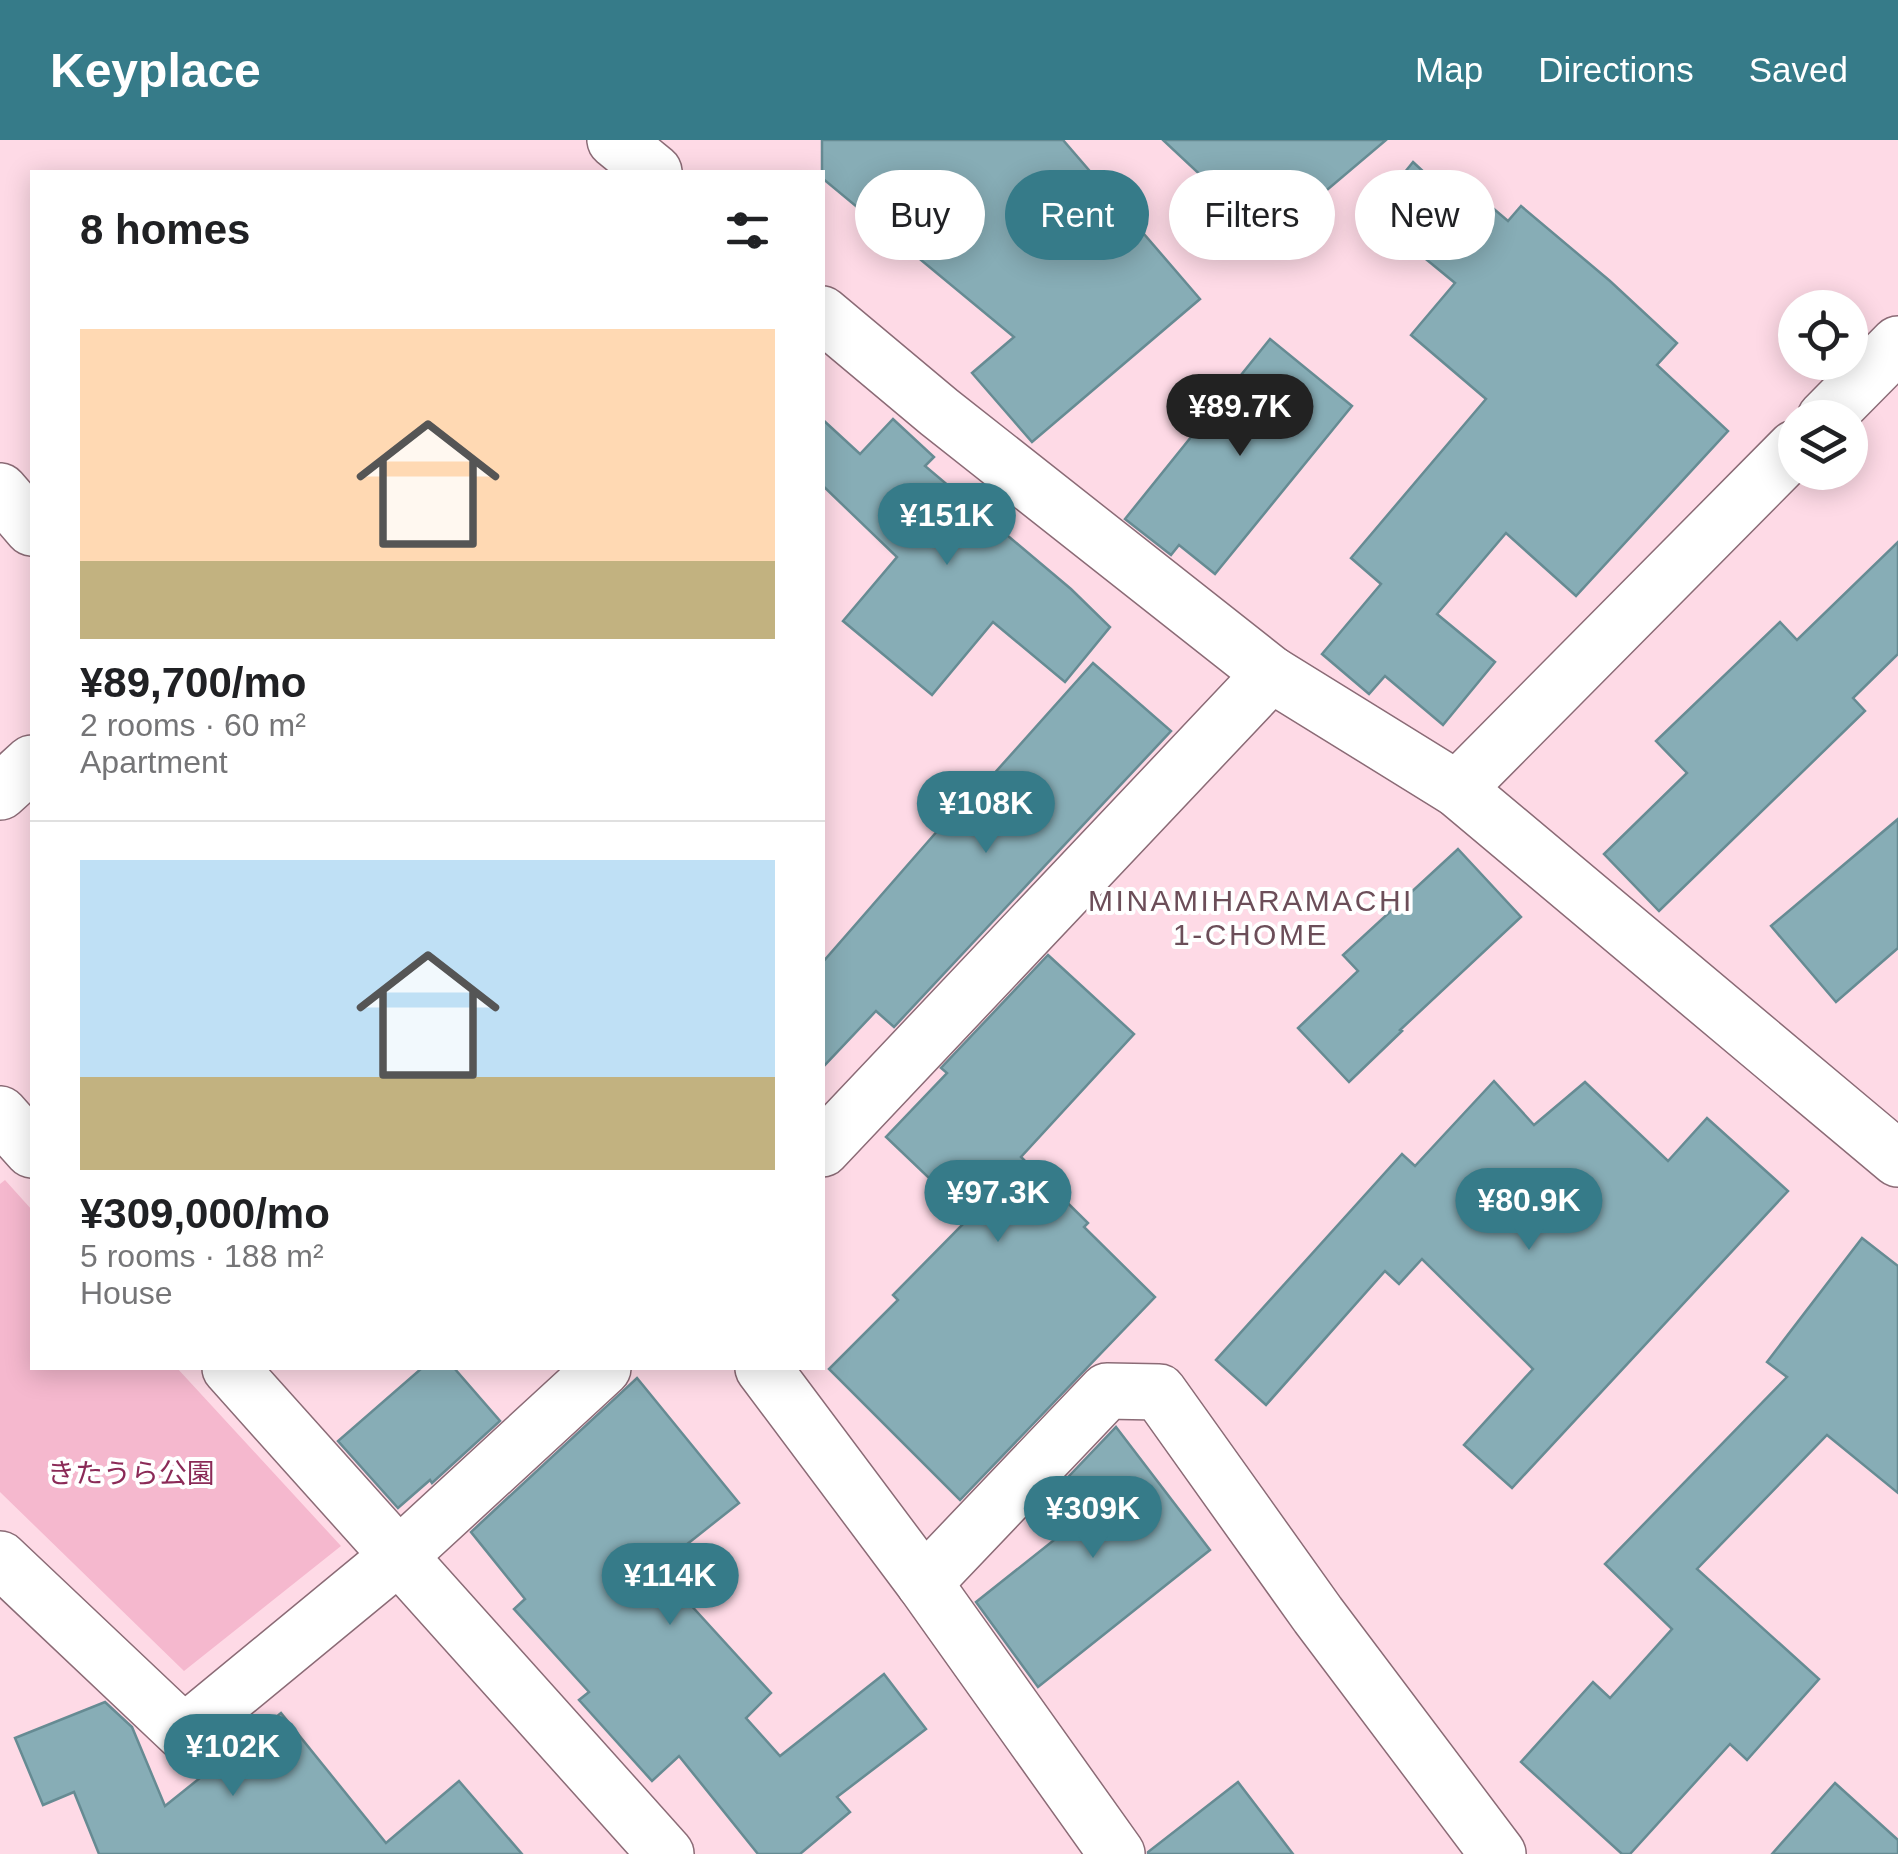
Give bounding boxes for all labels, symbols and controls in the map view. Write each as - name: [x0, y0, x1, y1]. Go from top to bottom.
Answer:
- text: Keyplace: [50, 44, 261, 97]
- text: Map: [1415, 50, 1483, 89]
- text: Directions: [1538, 50, 1694, 89]
- text: Saved: [1749, 50, 1848, 89]
- chip: Buy: [855, 170, 985, 260]
- chip: Rent: [1005, 170, 1149, 260]
- chip: Filters: [1169, 170, 1335, 260]
- chip: New: [1355, 170, 1495, 260]
- icon: filters: [720, 203, 775, 258]
- text: 8 homes: [80, 206, 250, 253]
- map controls: [1778, 290, 1868, 490]
- button: locate: [1778, 290, 1868, 380]
- pin: ¥89.7K: [1159, 374, 1321, 459]
- text: ¥89.7K: [1188, 388, 1292, 424]
- icon: home: [338, 394, 518, 574]
- button: layers: [1778, 400, 1868, 490]
- pin: ¥151K: [877, 483, 1017, 568]
- text: ¥151K: [900, 497, 994, 533]
- text: ¥89,700/mo: [80, 659, 307, 706]
- text: 2 rooms · 60 m²: [80, 707, 306, 743]
- text: Apartment: [80, 744, 228, 780]
- pin: ¥108K: [916, 771, 1056, 856]
- text: ¥108K: [939, 785, 1033, 821]
- district label: MINAMIHARAMACHI 1-CHOME: [1088, 884, 1414, 951]
- icon: home: [338, 925, 518, 1105]
- pin: ¥97.3K: [917, 1160, 1079, 1245]
- pin: ¥80.9K: [1448, 1168, 1610, 1253]
- text: ¥97.3K: [946, 1174, 1050, 1210]
- text: ¥80.9K: [1477, 1182, 1581, 1218]
- text: ¥309,000/mo: [80, 1190, 330, 1237]
- text: 5 rooms · 188 m²: [80, 1238, 324, 1274]
- text: House: [80, 1275, 173, 1311]
- park label: きたうら公園: [47, 1458, 215, 1489]
- pin: ¥309K: [1023, 1476, 1163, 1561]
- text: ¥309K: [1046, 1490, 1140, 1526]
- pin: ¥114K: [600, 1543, 740, 1628]
- text: ¥114K: [624, 1557, 716, 1593]
- pin: ¥102K: [163, 1714, 303, 1799]
- text: ¥102K: [186, 1728, 280, 1764]

